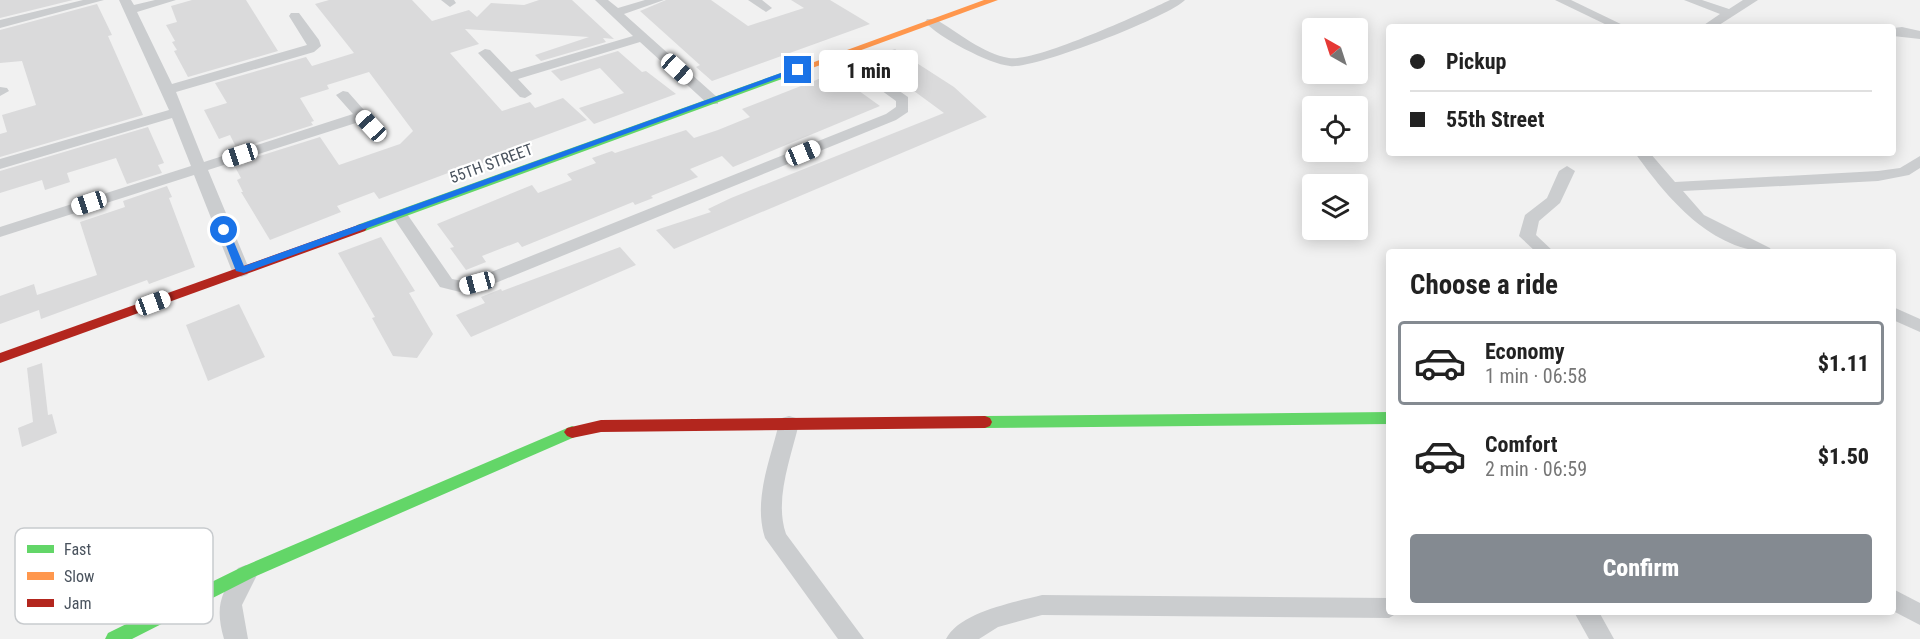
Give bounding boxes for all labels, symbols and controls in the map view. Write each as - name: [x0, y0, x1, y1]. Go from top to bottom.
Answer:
- north arrow: [1302, 18, 1368, 84]
- map controls: [1302, 18, 1368, 240]
- callout: 1 min: [819, 49, 918, 91]
- text: Pickup: [1446, 49, 1506, 74]
- car: [658, 50, 696, 88]
- route end: [784, 56, 811, 83]
- text: 1 min: [846, 59, 891, 83]
- button: locate: [1302, 96, 1368, 162]
- car: [352, 107, 390, 145]
- text: 55th Street: [1446, 107, 1544, 132]
- car: [783, 138, 823, 168]
- street label: 55TH STREET: [447, 140, 535, 187]
- car: [220, 141, 260, 169]
- button: layers: [1302, 174, 1368, 240]
- car: [69, 189, 109, 217]
- route start: [210, 216, 237, 243]
- text: Choose a ride: [1410, 269, 1558, 301]
- car: [457, 270, 497, 296]
- car: [133, 288, 173, 318]
- icon: car: [1413, 336, 1467, 390]
- text: Economy: [1485, 339, 1565, 364]
- text: $1.11: [1818, 351, 1869, 376]
- text: 1 min · 06:58: [1485, 364, 1587, 388]
- icon: car: [1413, 429, 1467, 483]
- text: Comfort: [1485, 432, 1558, 457]
- text: $1.50: [1818, 444, 1869, 469]
- text: 2 min · 06:59: [1485, 457, 1587, 481]
- legend: [15, 528, 213, 624]
- button: Confirm: [1410, 534, 1872, 603]
- text: Fast: [64, 540, 91, 559]
- text: Slow: [64, 567, 94, 586]
- text: Jam: [64, 594, 91, 613]

